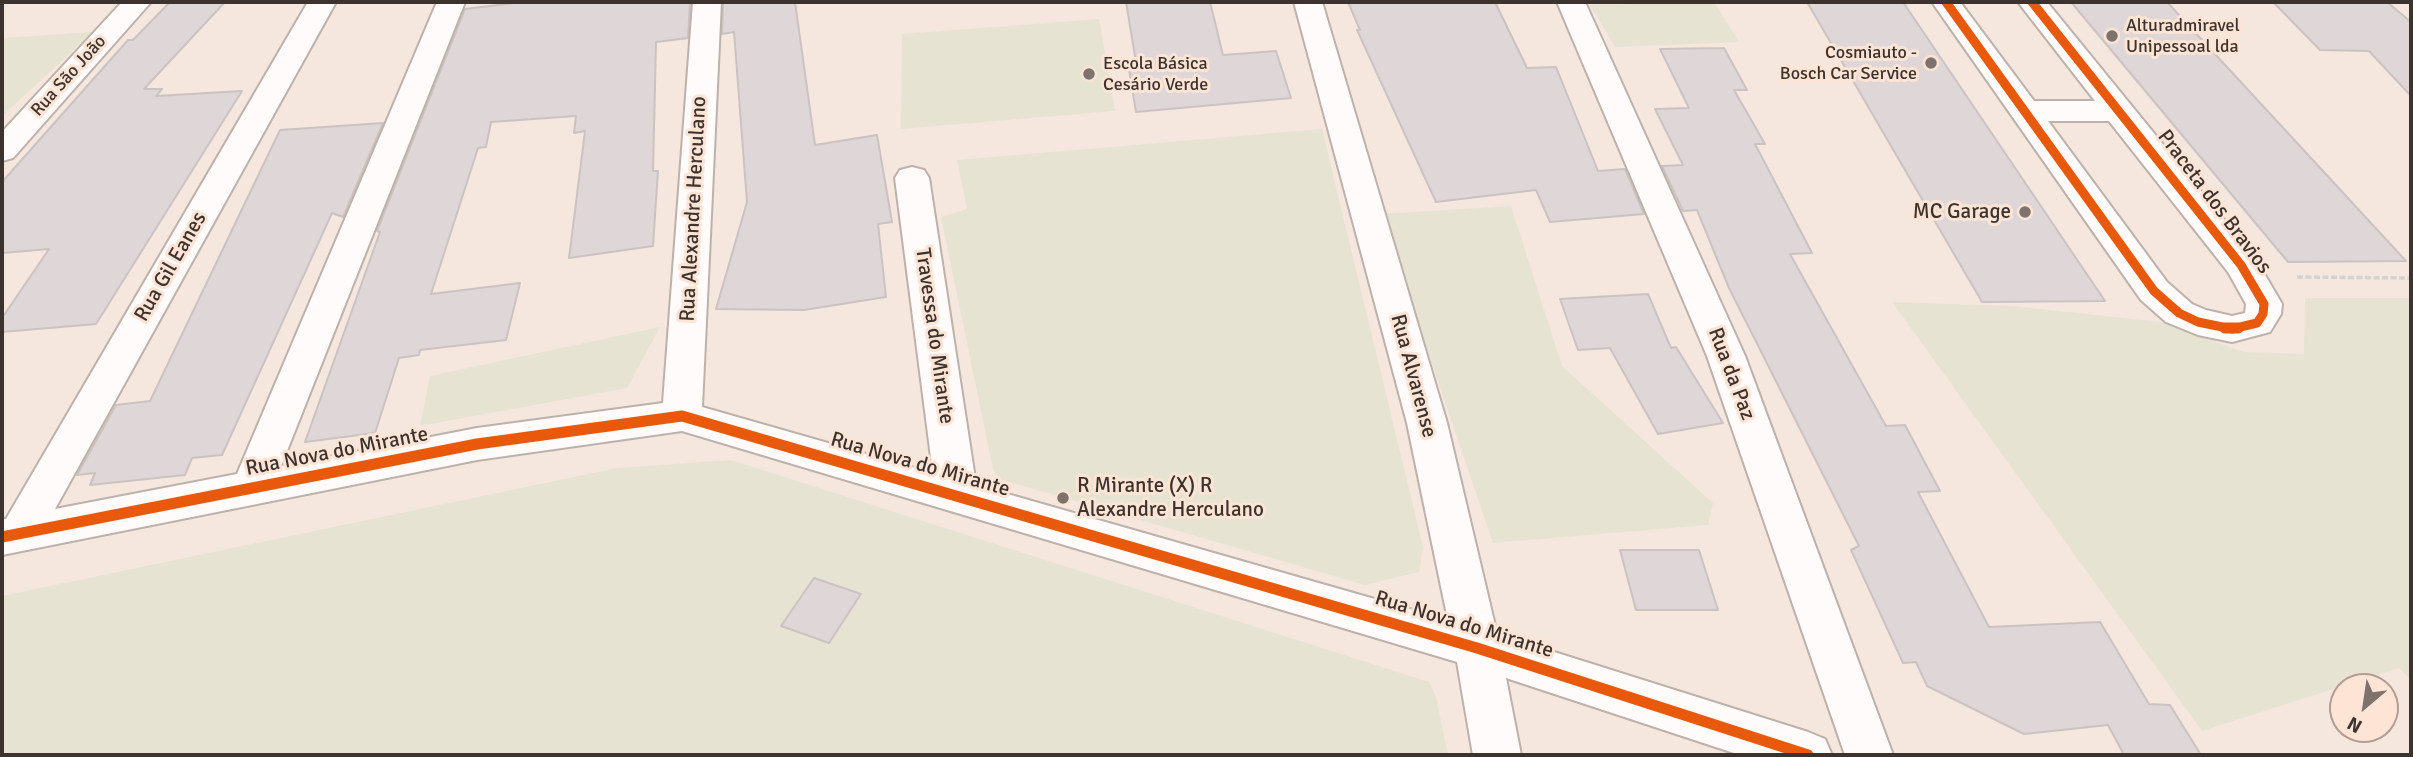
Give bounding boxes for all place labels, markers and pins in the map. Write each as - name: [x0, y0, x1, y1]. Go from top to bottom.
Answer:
- place label: Alturadmiravel Unipessoal lda: [2126, 15, 2240, 58]
- marker: Alturadmiravel Unipessoal lda: [2104, 28, 2120, 44]
- place label: Cosmiauto - Bosch Car Service: [1780, 42, 1917, 84]
- place label: Escola Básica Cesário Verde: [1103, 53, 1208, 96]
- marker: Cosmiauto - Bosch Car Service: [1923, 55, 1939, 71]
- marker: Escola Básica Cesário Verde: [1081, 66, 1097, 82]
- place label: MC Garage: [1913, 199, 2011, 225]
- marker: MC Garage: [2017, 204, 2033, 220]
- place label: R Mirante (X) R Alexandre Herculano: [1077, 473, 1264, 523]
- marker: R Mirante (X) R Alexandre Herculano: [1055, 490, 1071, 506]

